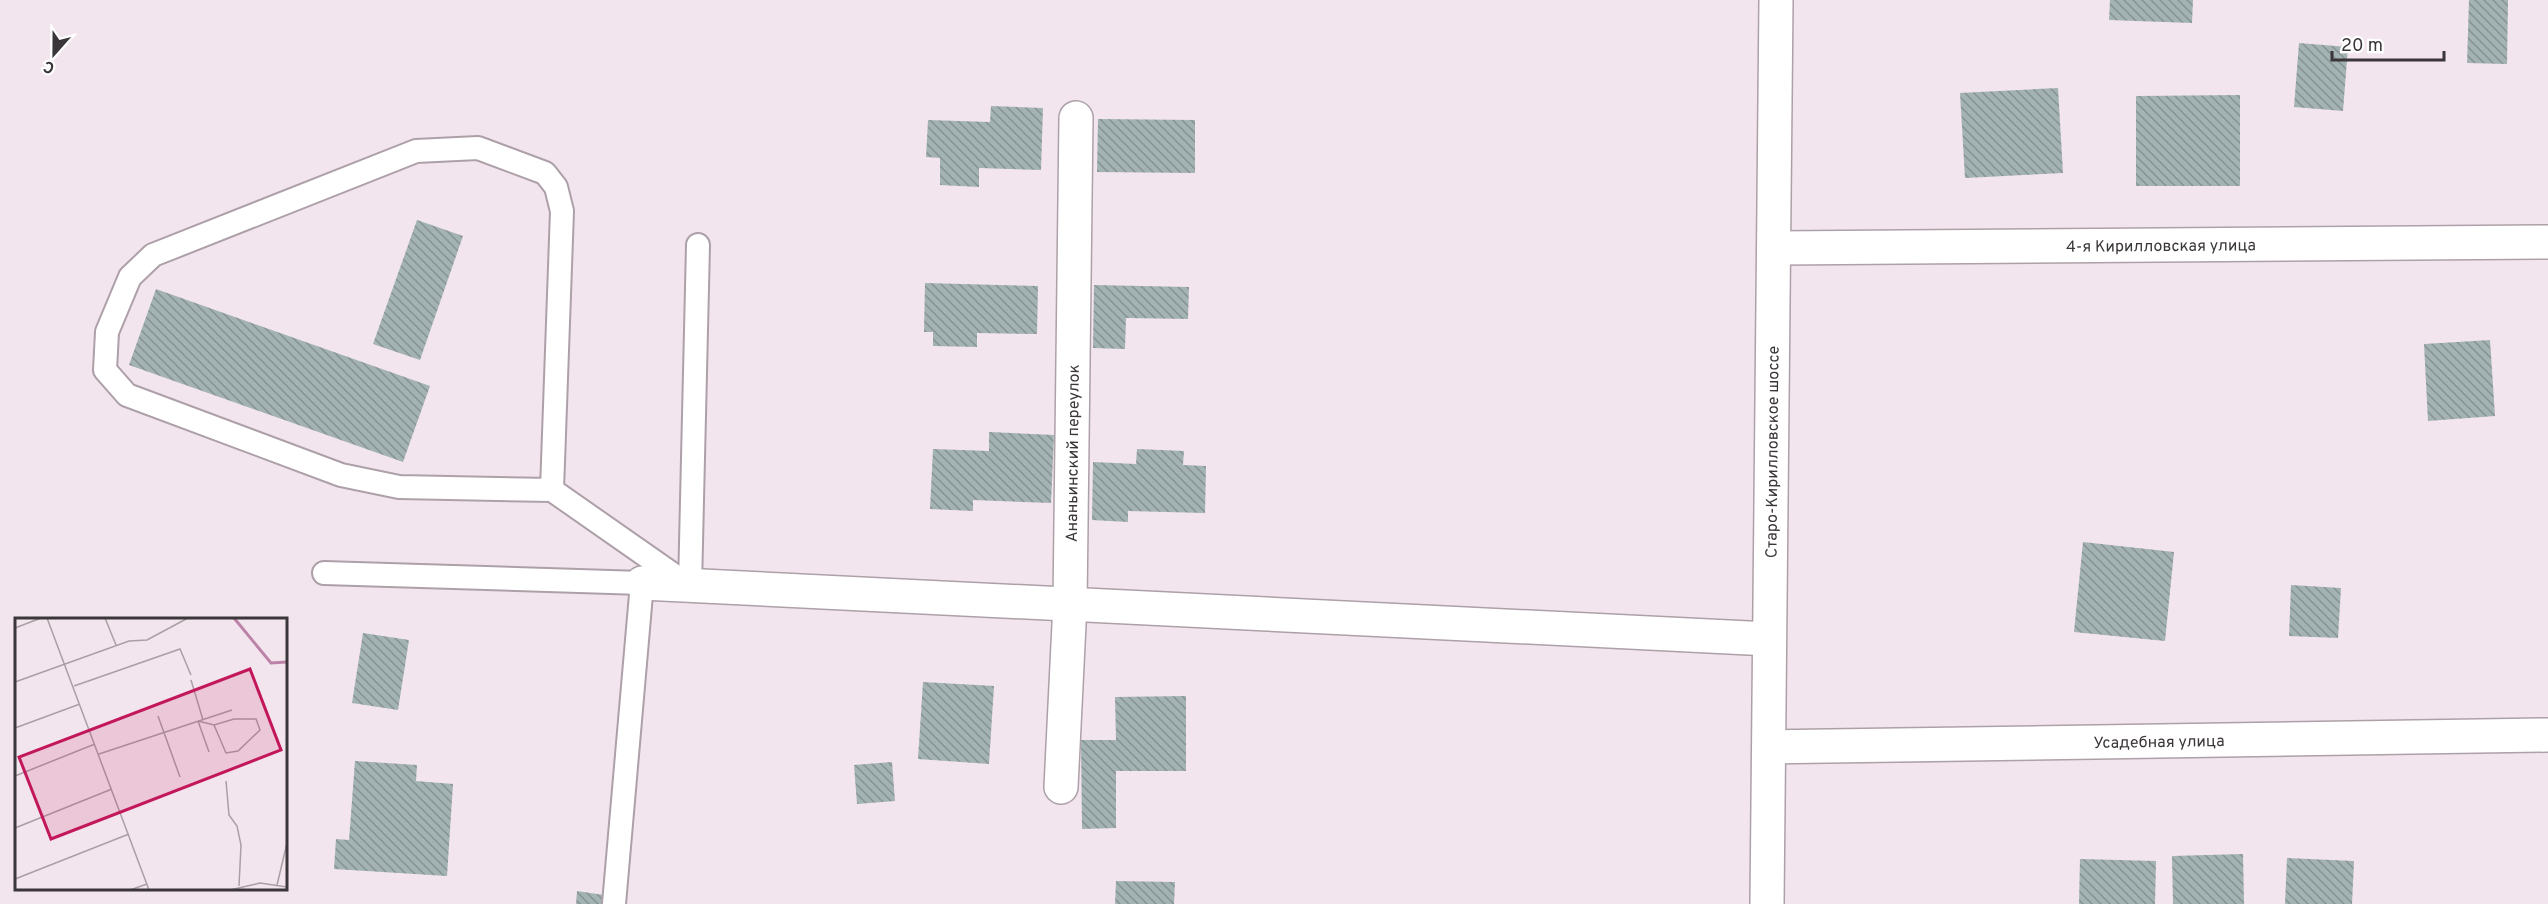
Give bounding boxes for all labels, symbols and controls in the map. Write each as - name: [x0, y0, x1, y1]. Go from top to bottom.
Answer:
- north arrow: [24, 24, 84, 84]
- scale bar: [2332, 24, 2444, 62]
- text: 20 m: [2341, 35, 2383, 58]
- text: С: [41, 55, 58, 77]
- street label: 4-я Кирилловская улица: [2066, 236, 2256, 258]
- street label: Старо-Кирилловское шоссе: [1762, 346, 1785, 558]
- street label: Ананьинский переулок: [1063, 364, 1085, 542]
- inset map: [15, 618, 286, 889]
- street label: Усадебная улица: [2093, 732, 2225, 754]

